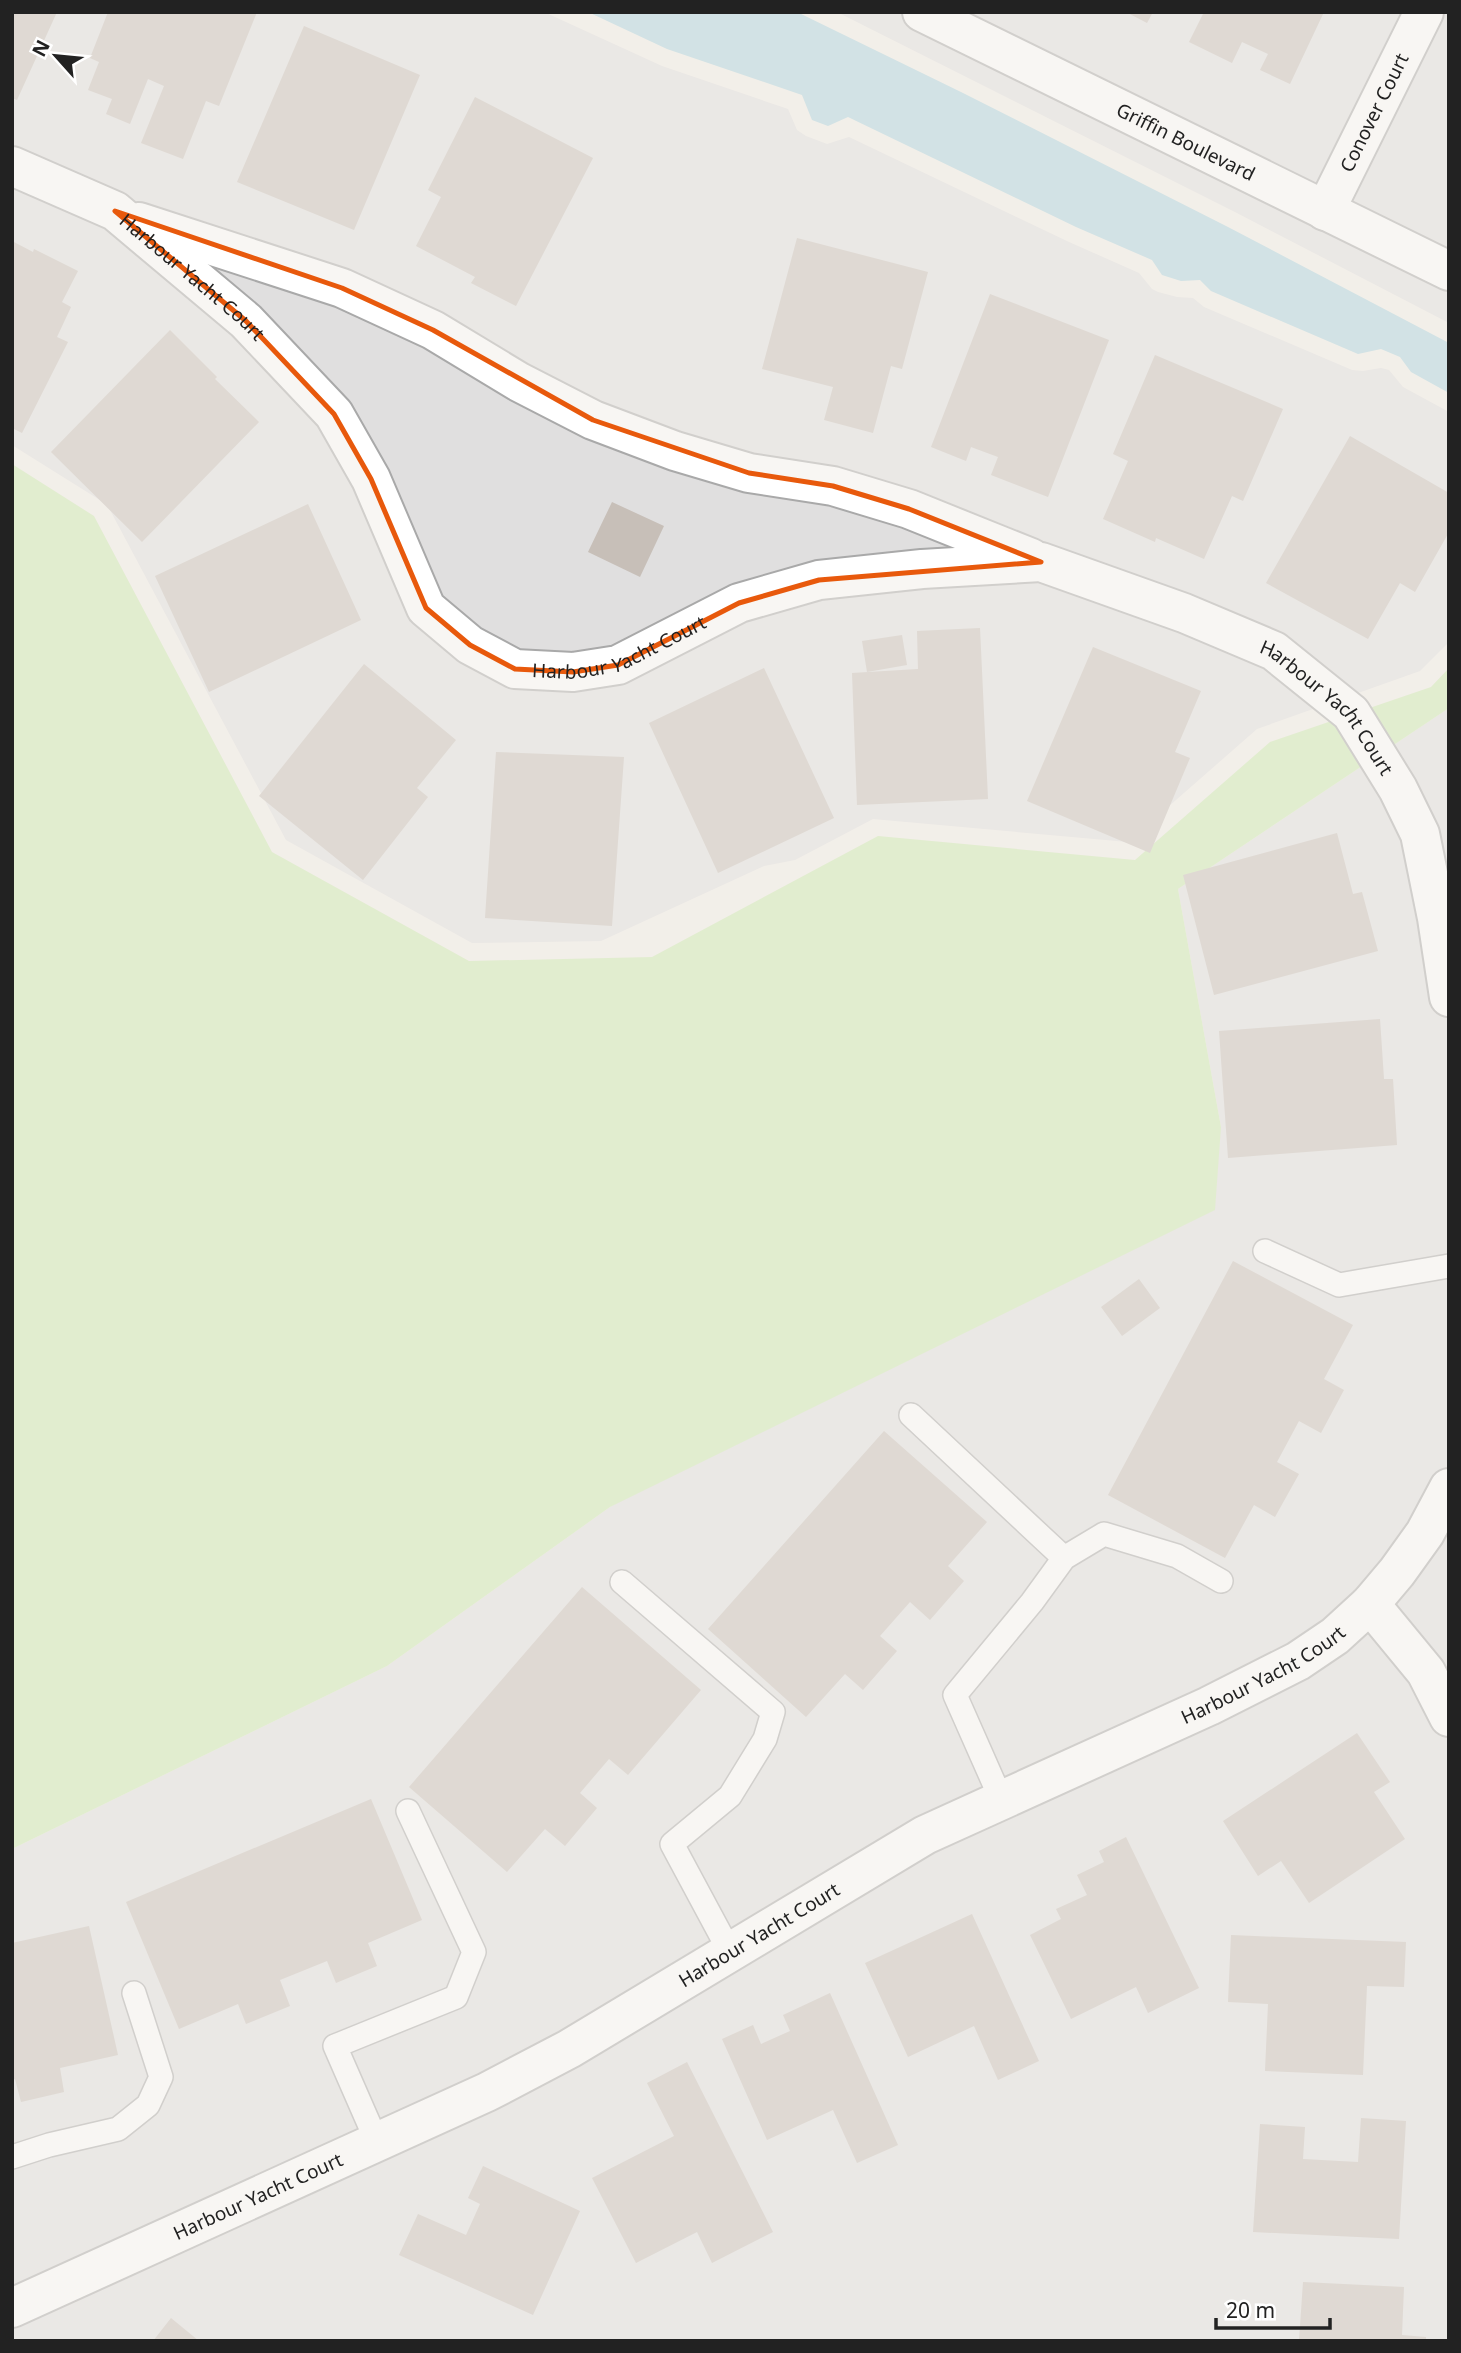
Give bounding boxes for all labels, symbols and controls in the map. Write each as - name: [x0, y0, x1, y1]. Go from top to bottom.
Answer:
- north arrow: [21, 21, 91, 91]
- text: N: [26, 35, 56, 61]
- street label: Conover Court: [1334, 49, 1415, 176]
- street label: Griffin Boulevard: [1112, 97, 1260, 187]
- street label: Harbour Yacht Court: [114, 207, 271, 346]
- street label: Harbour Yacht Court: [532, 609, 711, 685]
- street label: Harbour Yacht Court: [1256, 634, 1399, 780]
- street label: Harbour Yacht Court: [1177, 1620, 1351, 1730]
- street label: Harbour Yacht Court: [674, 1876, 844, 1993]
- street label: Harbour Yacht Court: [169, 2146, 347, 2246]
- scale bar: [1216, 2286, 1330, 2330]
- text: 20 m: [1226, 2296, 1275, 2324]

